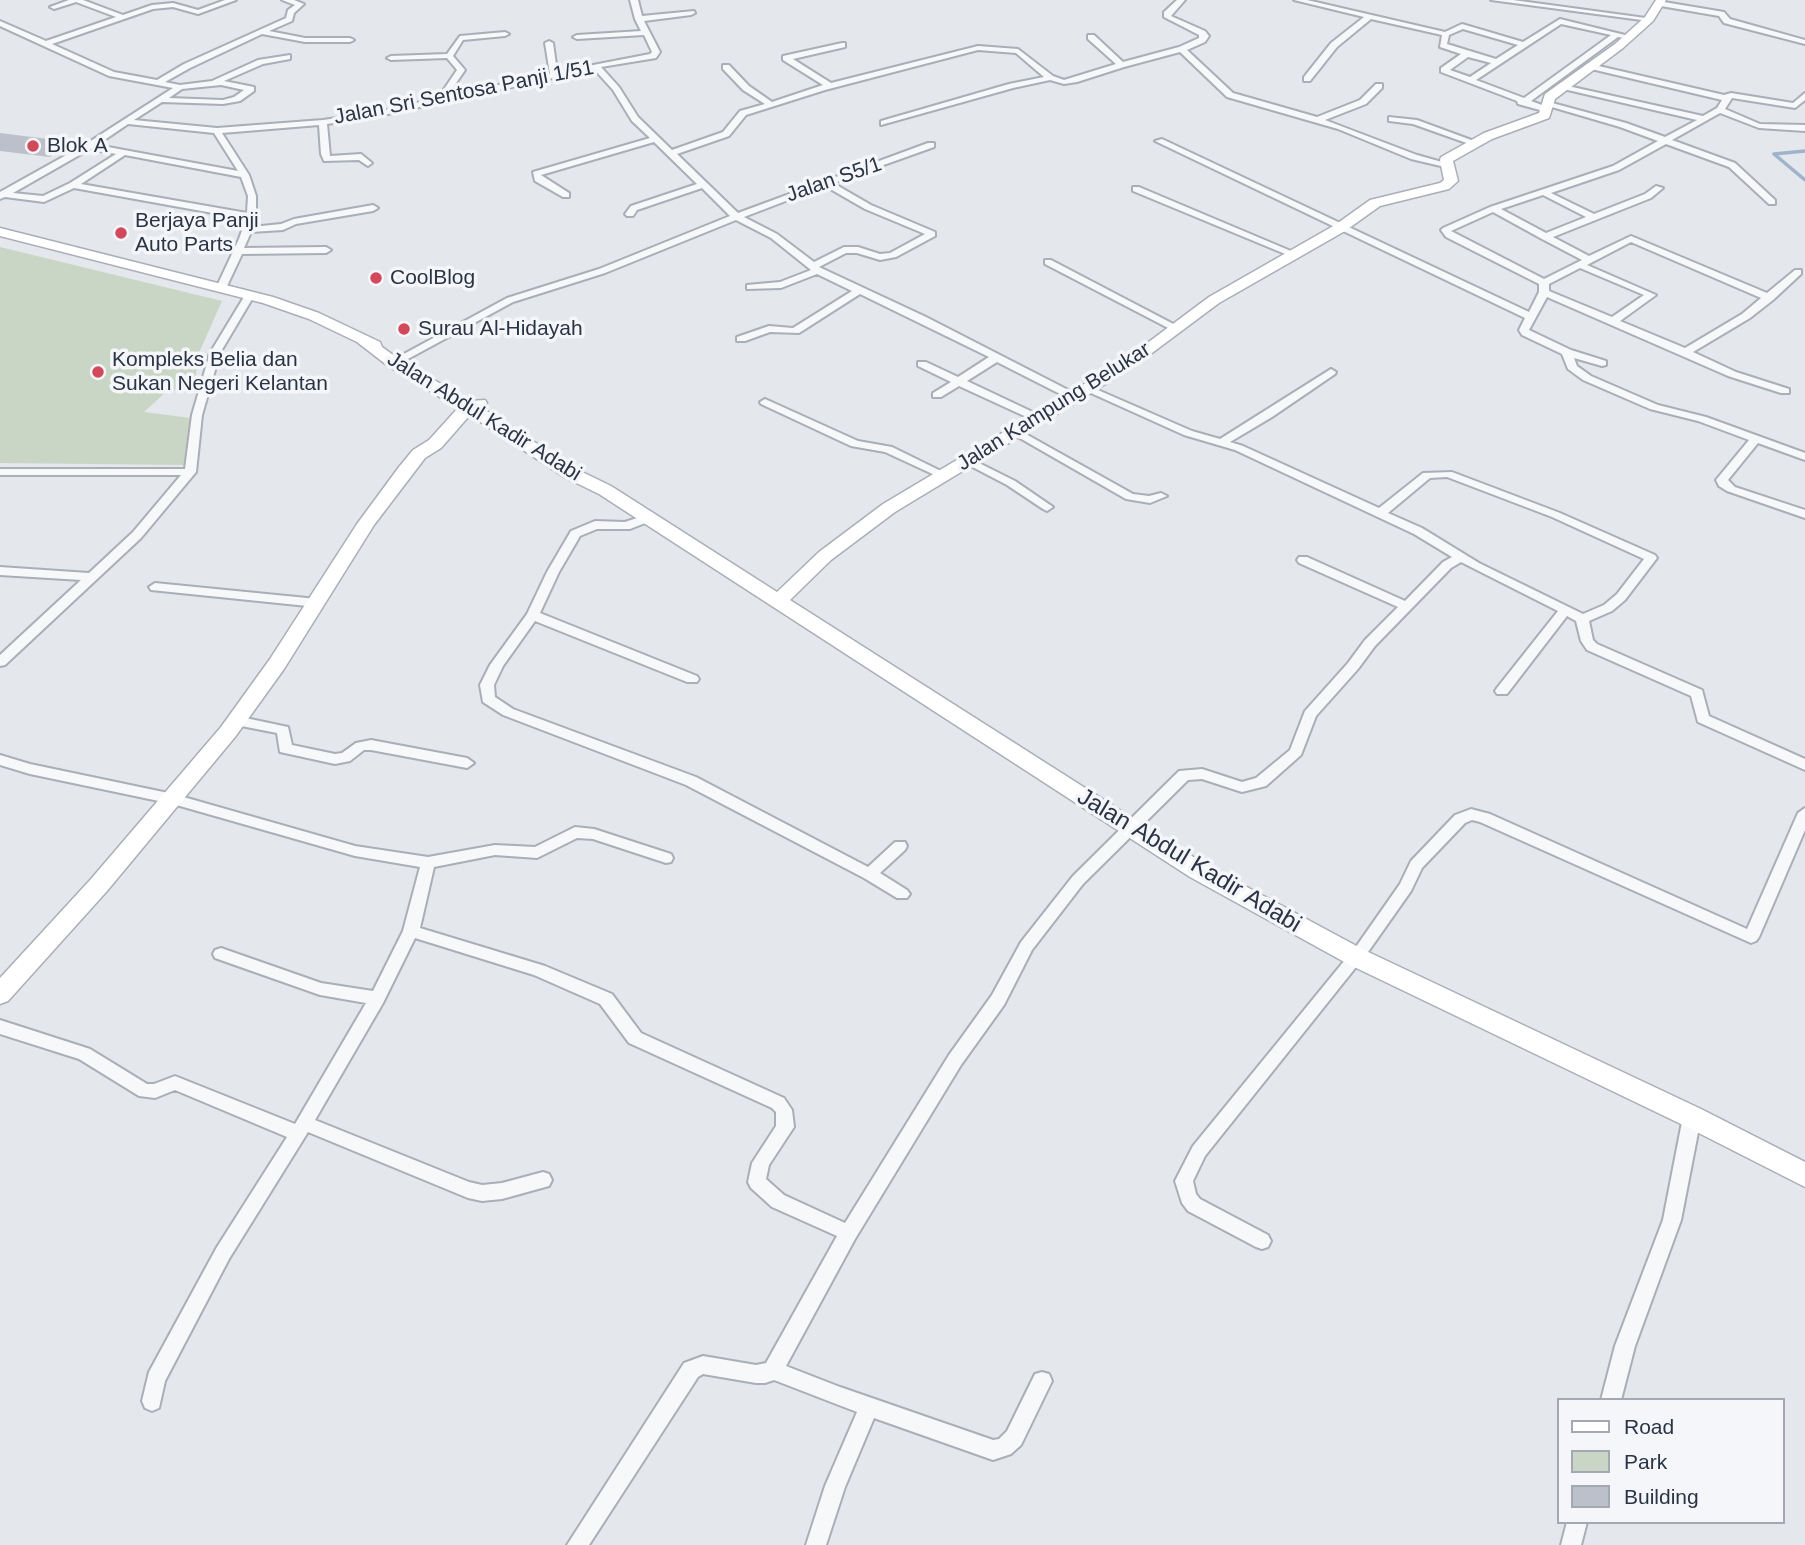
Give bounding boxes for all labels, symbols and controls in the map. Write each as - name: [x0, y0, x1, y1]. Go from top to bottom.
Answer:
- street label: Jalan Sri Sentosa Panji 1/51: [332, 55, 596, 131]
- place label: Blok A: [47, 133, 108, 159]
- marker: Blok A: [25, 138, 41, 154]
- street label: Jalan S5/1: [783, 152, 885, 208]
- place label: Berjaya Panji Auto Parts: [135, 208, 259, 258]
- marker: Berjaya Panji Auto Parts: [113, 225, 129, 241]
- place label: CoolBlog: [390, 265, 475, 291]
- marker: CoolBlog: [368, 270, 384, 286]
- place label: Surau Al-Hidayah: [418, 316, 583, 342]
- marker: Surau Al-Hidayah: [396, 321, 412, 337]
- street label: Jalan Kampung Belukar: [953, 337, 1155, 477]
- place label: Kompleks Belia dan Sukan Negeri Kelantan: [112, 347, 328, 397]
- street label: Jalan Abdul Kadir Adabi: [382, 347, 586, 487]
- marker: Kompleks Belia dan Sukan Negeri Kelantan: [90, 364, 106, 380]
- street label: Jalan Abdul Kadir Adabi: [1072, 783, 1306, 939]
- legend: [1556, 1398, 1784, 1524]
- text: Road: [1624, 1415, 1674, 1438]
- text: Park: [1624, 1450, 1667, 1473]
- text: Building: [1624, 1485, 1699, 1508]

